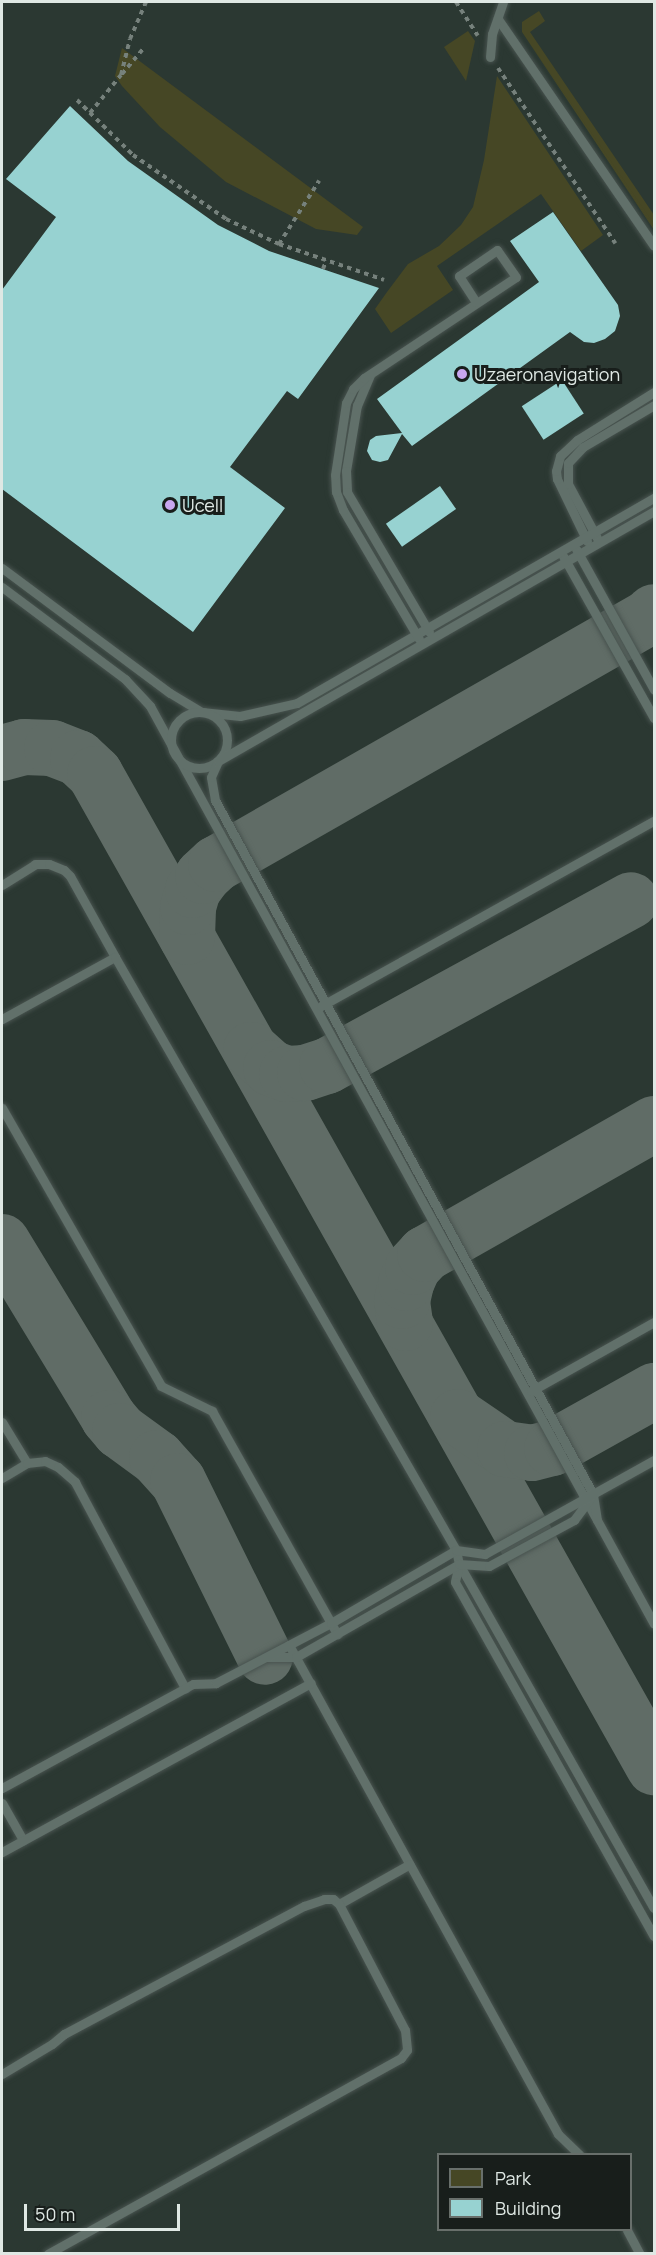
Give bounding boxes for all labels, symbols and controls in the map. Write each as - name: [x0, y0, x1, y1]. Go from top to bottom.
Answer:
- place label: Uzaeronavigation: [474, 363, 620, 385]
- marker: Uzaeronavigation: [455, 367, 469, 381]
- place label: Ucell: [182, 494, 223, 516]
- marker: Ucell: [163, 498, 177, 512]
- legend: [437, 2153, 632, 2231]
- text: Park: [495, 2166, 531, 2190]
- scale bar: [27, 2192, 183, 2230]
- text: Building: [495, 2196, 561, 2220]
- text: 50 m: [35, 2202, 75, 2226]

